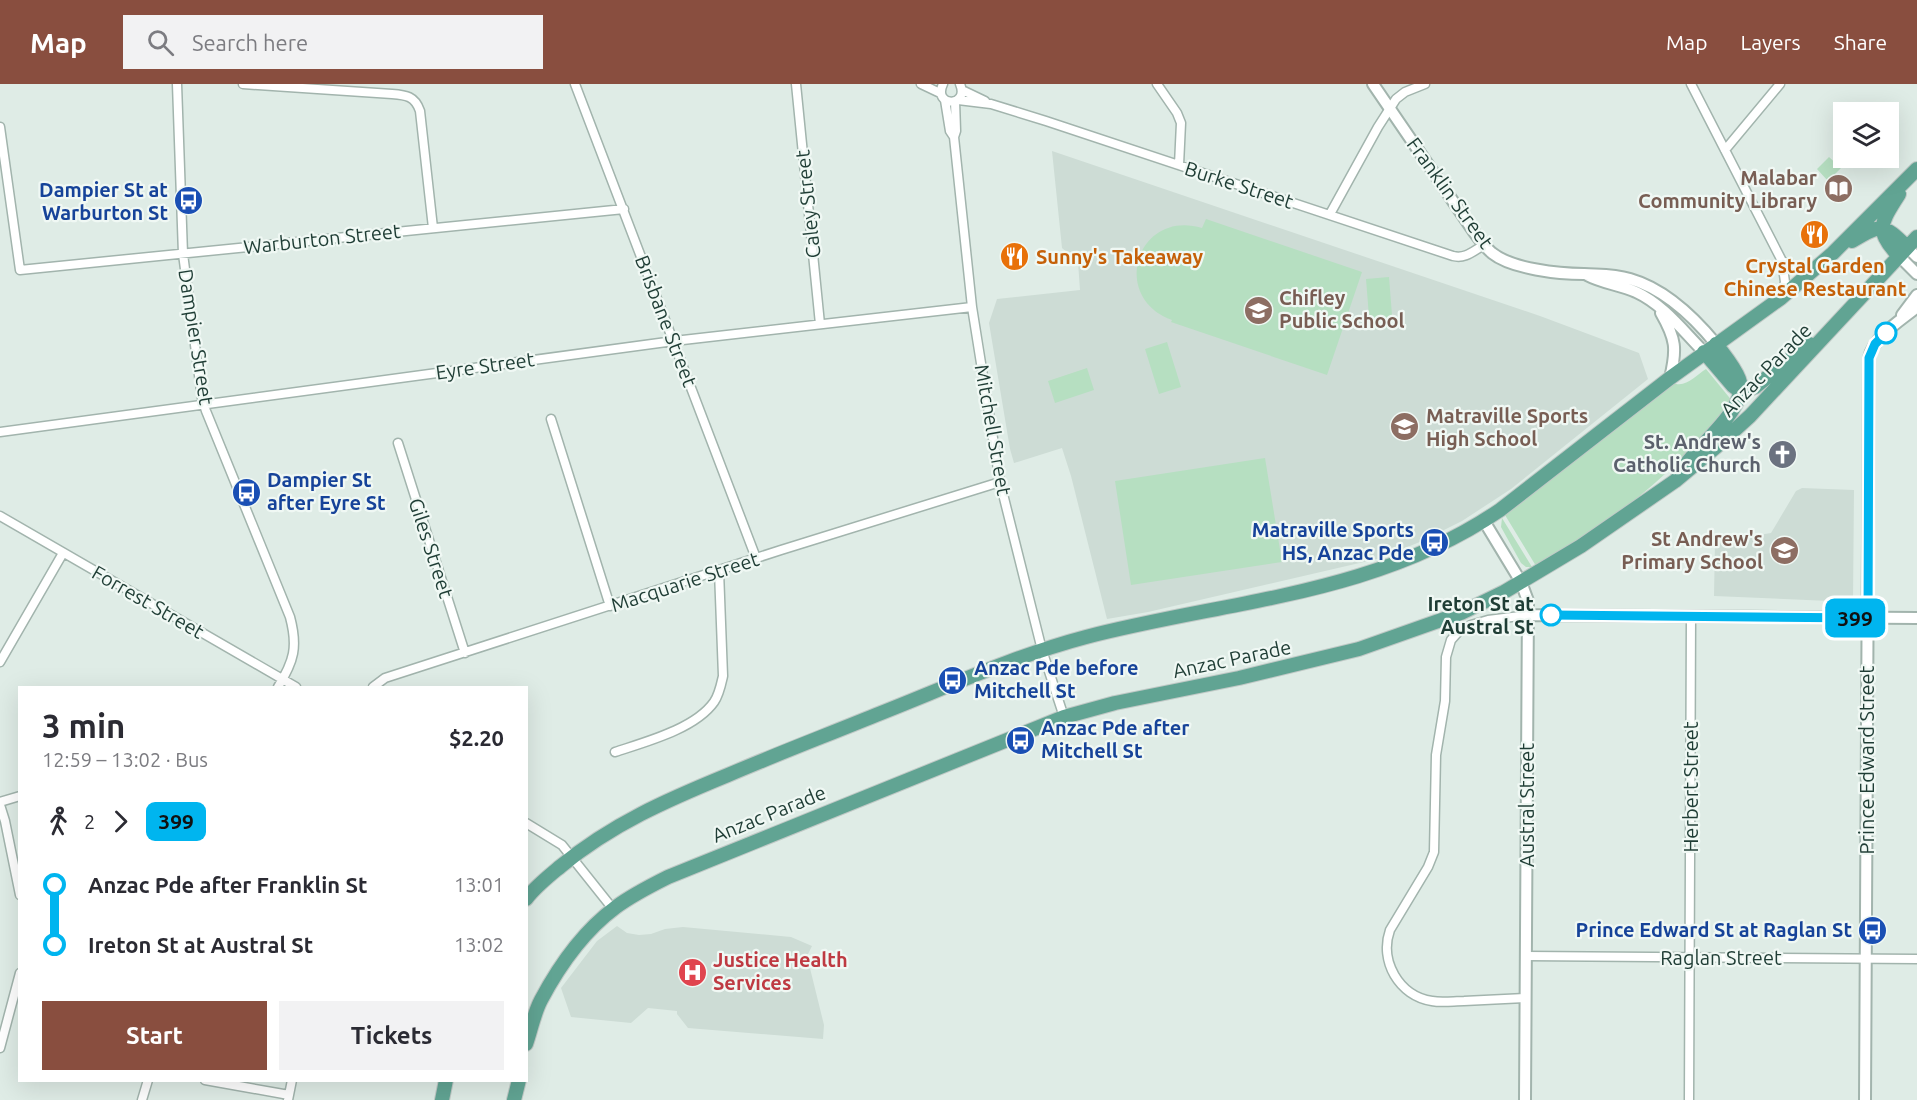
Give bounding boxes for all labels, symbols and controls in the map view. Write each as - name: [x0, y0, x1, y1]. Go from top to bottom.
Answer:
- search box: [123, 15, 543, 69]
- icon: search: [144, 26, 177, 59]
- text: Map: [30, 27, 87, 58]
- text: Search here: [192, 30, 308, 55]
- text: Map: [1666, 30, 1707, 54]
- text: Layers: [1740, 30, 1801, 54]
- text: Share: [1834, 30, 1887, 54]
- map controls: [1833, 102, 1899, 168]
- button: layers: [1833, 102, 1899, 168]
- street label: Franklin Street: [1402, 133, 1498, 253]
- street label: Caley Street: [790, 149, 825, 259]
- street label: Burke Street: [1182, 156, 1297, 213]
- place label: Malabar Community Library: [1638, 166, 1818, 212]
- library icon: Malabar Community Library: [1822, 173, 1854, 205]
- place label: Dampier St at Warburton St: [39, 178, 168, 224]
- bus stop icon: Dampier St at Warburton St: [173, 185, 205, 217]
- street label: Warburton Street: [242, 219, 402, 258]
- restaurant icon: Crystal Garden Chinese Restaurant: [1799, 219, 1831, 251]
- restaurant icon: Sunny's Takeaway: [999, 241, 1031, 273]
- place label: Sunny's Takeaway: [1036, 245, 1203, 268]
- street label: Brisbane Street: [631, 252, 702, 390]
- place label: Crystal Garden Chinese Restaurant: [1724, 254, 1907, 300]
- street label: Dampier Street: [174, 267, 219, 407]
- place label: Chifley Public School: [1279, 286, 1405, 332]
- school or university icon: Chifley Public School: [1242, 294, 1274, 326]
- street label: Anzac Parade: [1716, 318, 1816, 421]
- unlabelled marker: [1875, 322, 1897, 344]
- street label: Eyre Street: [434, 347, 536, 384]
- street label: Mitchell Street: [971, 363, 1016, 497]
- place label: Matraville Sports High School: [1426, 404, 1588, 450]
- school or university icon: Matraville Sports High School: [1389, 411, 1421, 443]
- place label: St. Andrew's Catholic Church: [1613, 430, 1761, 476]
- church icon: St. Andrew's Catholic Church: [1766, 438, 1798, 470]
- place label: Dampier St after Eyre St: [267, 468, 386, 514]
- bus stop icon: Dampier St after Eyre St: [230, 476, 262, 508]
- street label: Giles Street: [405, 495, 458, 601]
- place label: Matraville Sports HS, Anzac Pde: [1252, 518, 1414, 564]
- bus stop icon: Matraville Sports HS, Anzac Pde: [1419, 526, 1451, 558]
- place label: St Andrew's Primary School: [1621, 527, 1763, 573]
- school or university icon: St Andrew's Primary School: [1768, 535, 1800, 567]
- street label: Macquarie Street: [608, 547, 762, 616]
- street label: Forrest Street: [88, 560, 208, 643]
- place label: Ireton St at Austral St: [1427, 592, 1534, 638]
- line badge: 399: [1820, 598, 1890, 638]
- marker: Ireton St at Austral St: [1540, 604, 1562, 626]
- text: 399: [1837, 606, 1873, 630]
- street label: Anzac Parade: [1171, 635, 1293, 682]
- place label: Anzac Pde before Mitchell St: [974, 656, 1139, 702]
- bus stop icon: Anzac Pde before Mitchell St: [937, 664, 969, 696]
- street label: Prince Edward Street: [1855, 665, 1878, 854]
- text: 3 min: [42, 707, 125, 744]
- place label: Anzac Pde after Mitchell St: [1041, 716, 1190, 762]
- street label: Herbert Street: [1679, 721, 1702, 853]
- bus stop icon: Anzac Pde after Mitchell St: [1004, 724, 1036, 756]
- text: $2.20: [449, 725, 504, 750]
- street label: Austral Street: [1515, 743, 1538, 867]
- text: 12:59 – 13:02 · Bus: [42, 748, 208, 771]
- street label: Anzac Parade: [709, 780, 829, 847]
- icon: walk: [42, 805, 75, 838]
- icon: forward: [104, 805, 137, 838]
- text: 399: [158, 809, 194, 833]
- text: 2: [84, 810, 95, 833]
- text: Anzac Pde after Franklin St: [88, 872, 367, 897]
- text: 13:01: [454, 873, 504, 896]
- bus stop icon: Prince Edward St at Raglan St: [1857, 914, 1889, 946]
- place label: Prince Edward St at Raglan St: [1576, 918, 1852, 941]
- text: Ireton St at Austral St: [88, 932, 313, 957]
- text: 13:02: [454, 933, 504, 956]
- street label: Raglan Street: [1660, 946, 1782, 969]
- place label: Justice Health Services: [713, 948, 848, 994]
- hospital icon: Justice Health Services: [676, 956, 708, 988]
- button: Start: [42, 1001, 267, 1070]
- button: Tickets: [279, 1001, 504, 1070]

